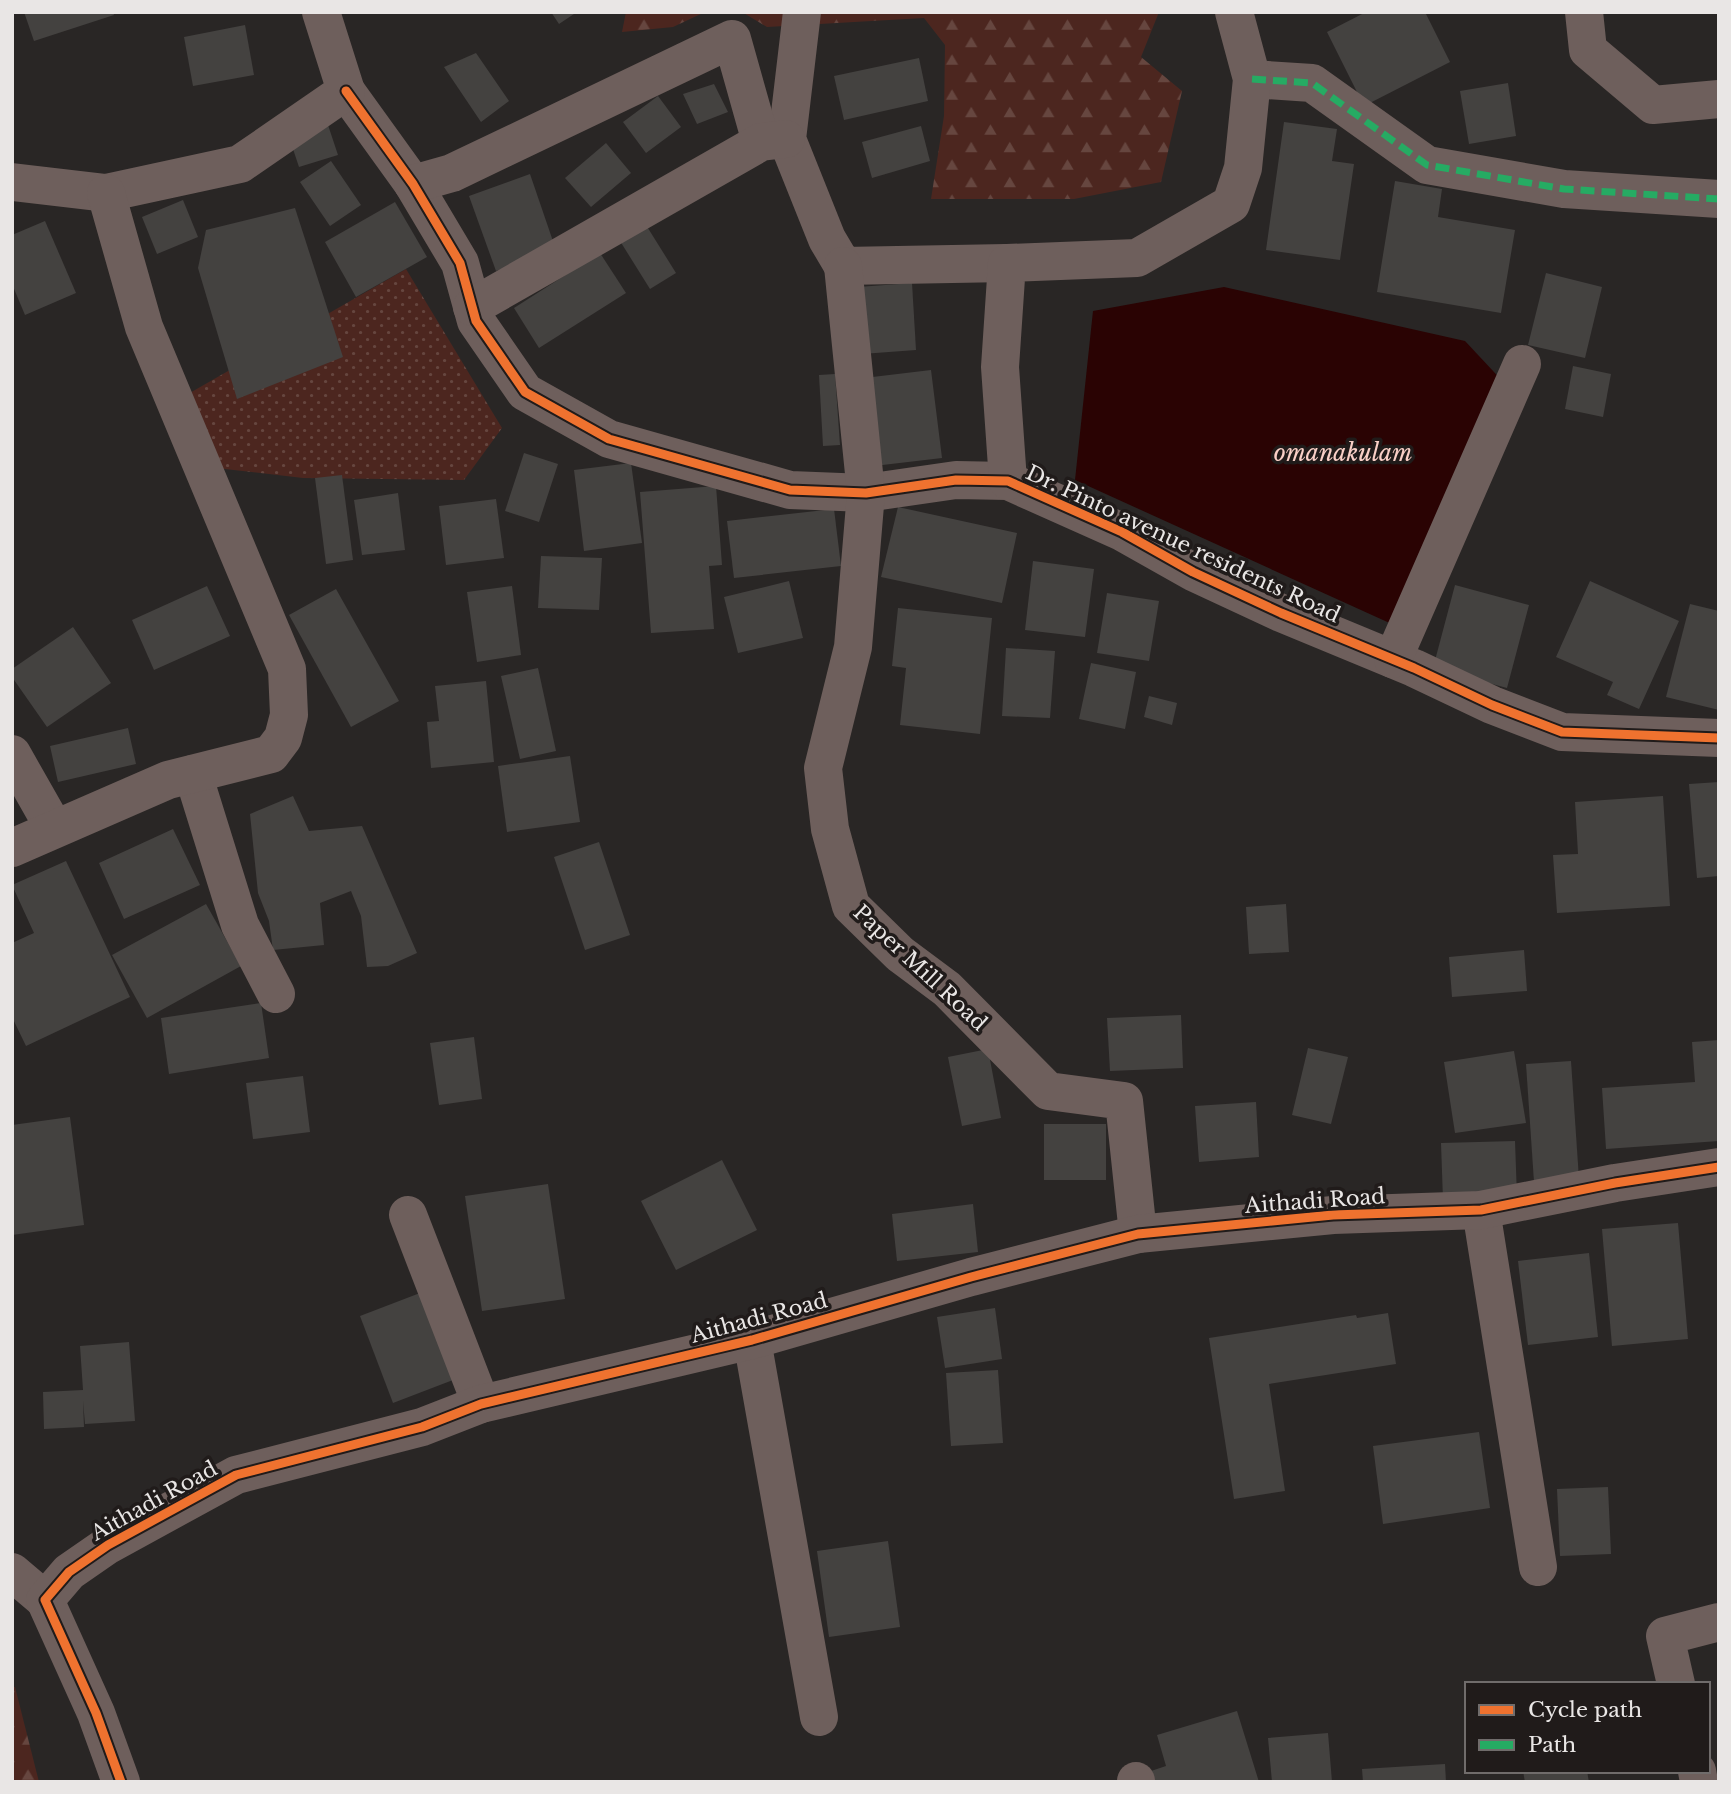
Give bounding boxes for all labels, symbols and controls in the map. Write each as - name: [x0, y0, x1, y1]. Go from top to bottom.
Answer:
- water label: omanakulam: [1274, 439, 1412, 467]
- street label: Dr. Pinto avenue residents Road: [1022, 460, 1344, 628]
- street label: Paper Mill Road: [848, 899, 992, 1037]
- street label: Aithadi Road: [1243, 1183, 1386, 1219]
- street label: Aithadi Road: [687, 1287, 830, 1349]
- street label: Aithadi Road: [85, 1456, 222, 1547]
- legend: [1465, 1682, 1710, 1773]
- text: Cycle path: [1528, 1697, 1642, 1723]
- text: Path: [1528, 1732, 1576, 1758]

